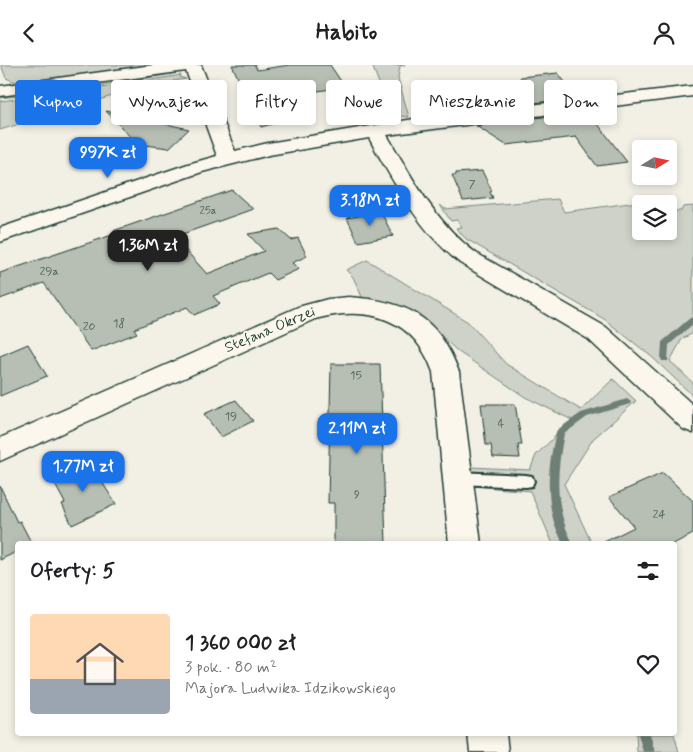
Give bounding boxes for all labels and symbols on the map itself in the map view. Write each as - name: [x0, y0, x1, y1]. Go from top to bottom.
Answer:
- pin: 997K zł: [62, 137, 154, 179]
- north arrow: [632, 140, 678, 185]
- house number: 7: [469, 178, 476, 192]
- pin: 3.18M zł: [318, 185, 422, 227]
- house number: 25a: [200, 204, 217, 218]
- pin: 1.36M zł: [96, 229, 200, 272]
- house number: 29a: [39, 264, 59, 280]
- street label: Stefana Okrzei: [222, 302, 318, 358]
- house number: 18: [113, 316, 125, 332]
- house number: 20: [83, 319, 96, 335]
- house number: 15: [350, 368, 362, 384]
- house number: 19: [225, 409, 237, 425]
- pin: 2.11M zł: [305, 413, 409, 455]
- house number: 4: [498, 416, 505, 432]
- pin: 1.77M zł: [31, 451, 135, 493]
- house number: 9: [354, 487, 360, 503]
- house number: 24: [652, 507, 666, 523]

